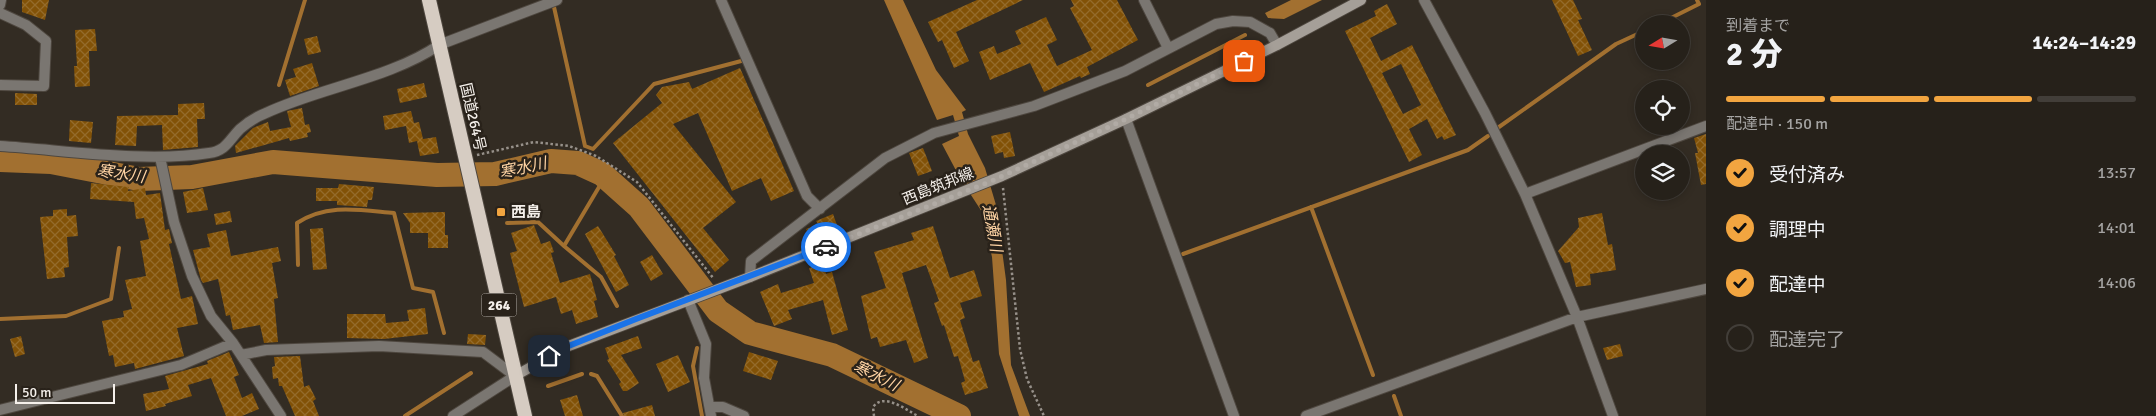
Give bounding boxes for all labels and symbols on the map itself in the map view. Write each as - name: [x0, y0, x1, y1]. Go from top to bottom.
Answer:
- north arrow: [1635, 15, 1690, 70]
- pin: [1223, 40, 1265, 82]
- street label: 国道264号: [456, 81, 490, 153]
- water label: 寒水川: [497, 153, 551, 183]
- water label: 寒水川: [96, 161, 148, 188]
- street label: 西島筑邦線: [900, 164, 976, 208]
- place label: 西島: [511, 203, 541, 221]
- water label: 通瀬川: [978, 203, 1006, 255]
- marker: 西島: [495, 206, 507, 218]
- courier: [801, 222, 851, 272]
- road number: 264: [482, 294, 516, 316]
- pin: [528, 335, 570, 377]
- water label: 寒水川: [850, 356, 904, 396]
- scale bar: [15, 381, 115, 404]

